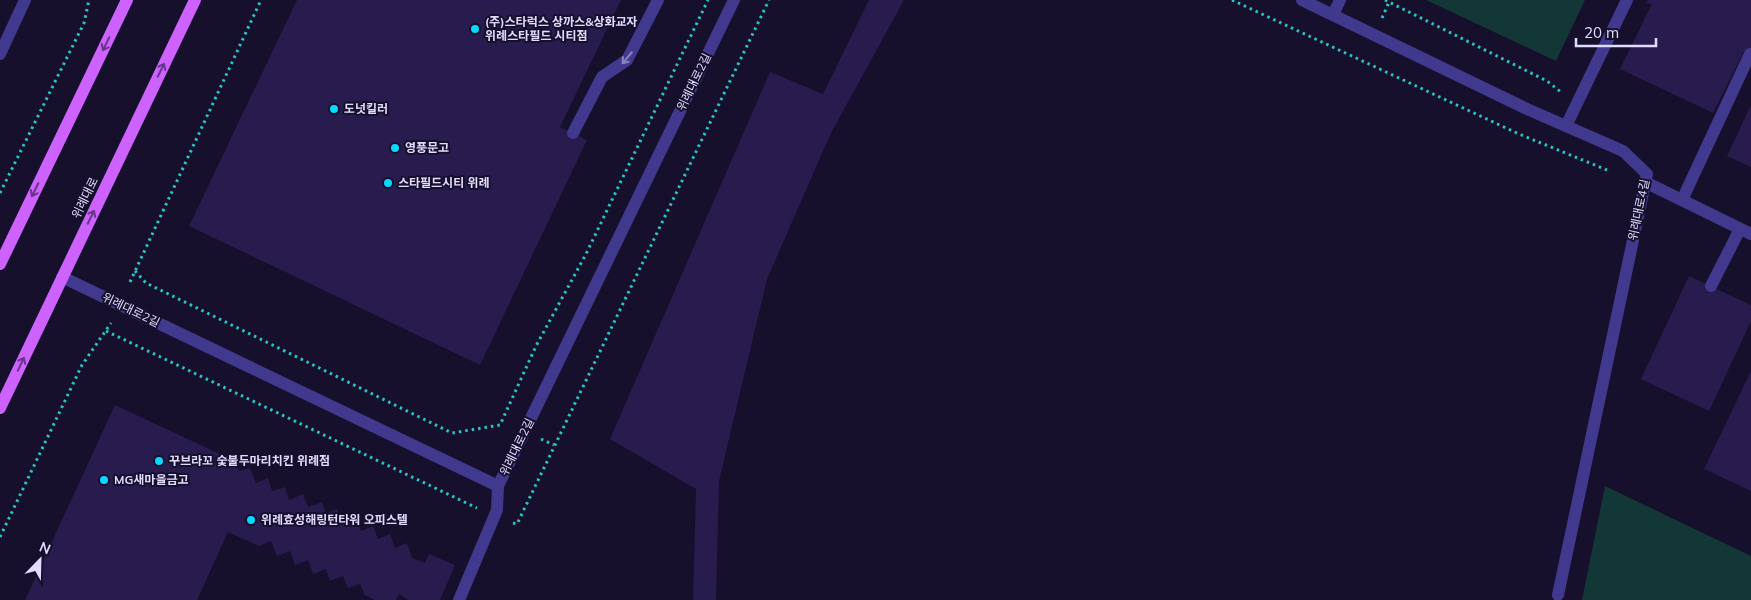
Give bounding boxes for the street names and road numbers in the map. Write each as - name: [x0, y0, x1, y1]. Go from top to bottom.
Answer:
- street label: 위례대로2길: [673, 50, 714, 113]
- street label: 위례대로: [68, 175, 101, 221]
- street label: 위례대로4길: [1625, 178, 1652, 242]
- street label: 위례대로2길: [100, 289, 163, 330]
- street label: 위례대로2길: [496, 415, 537, 478]

